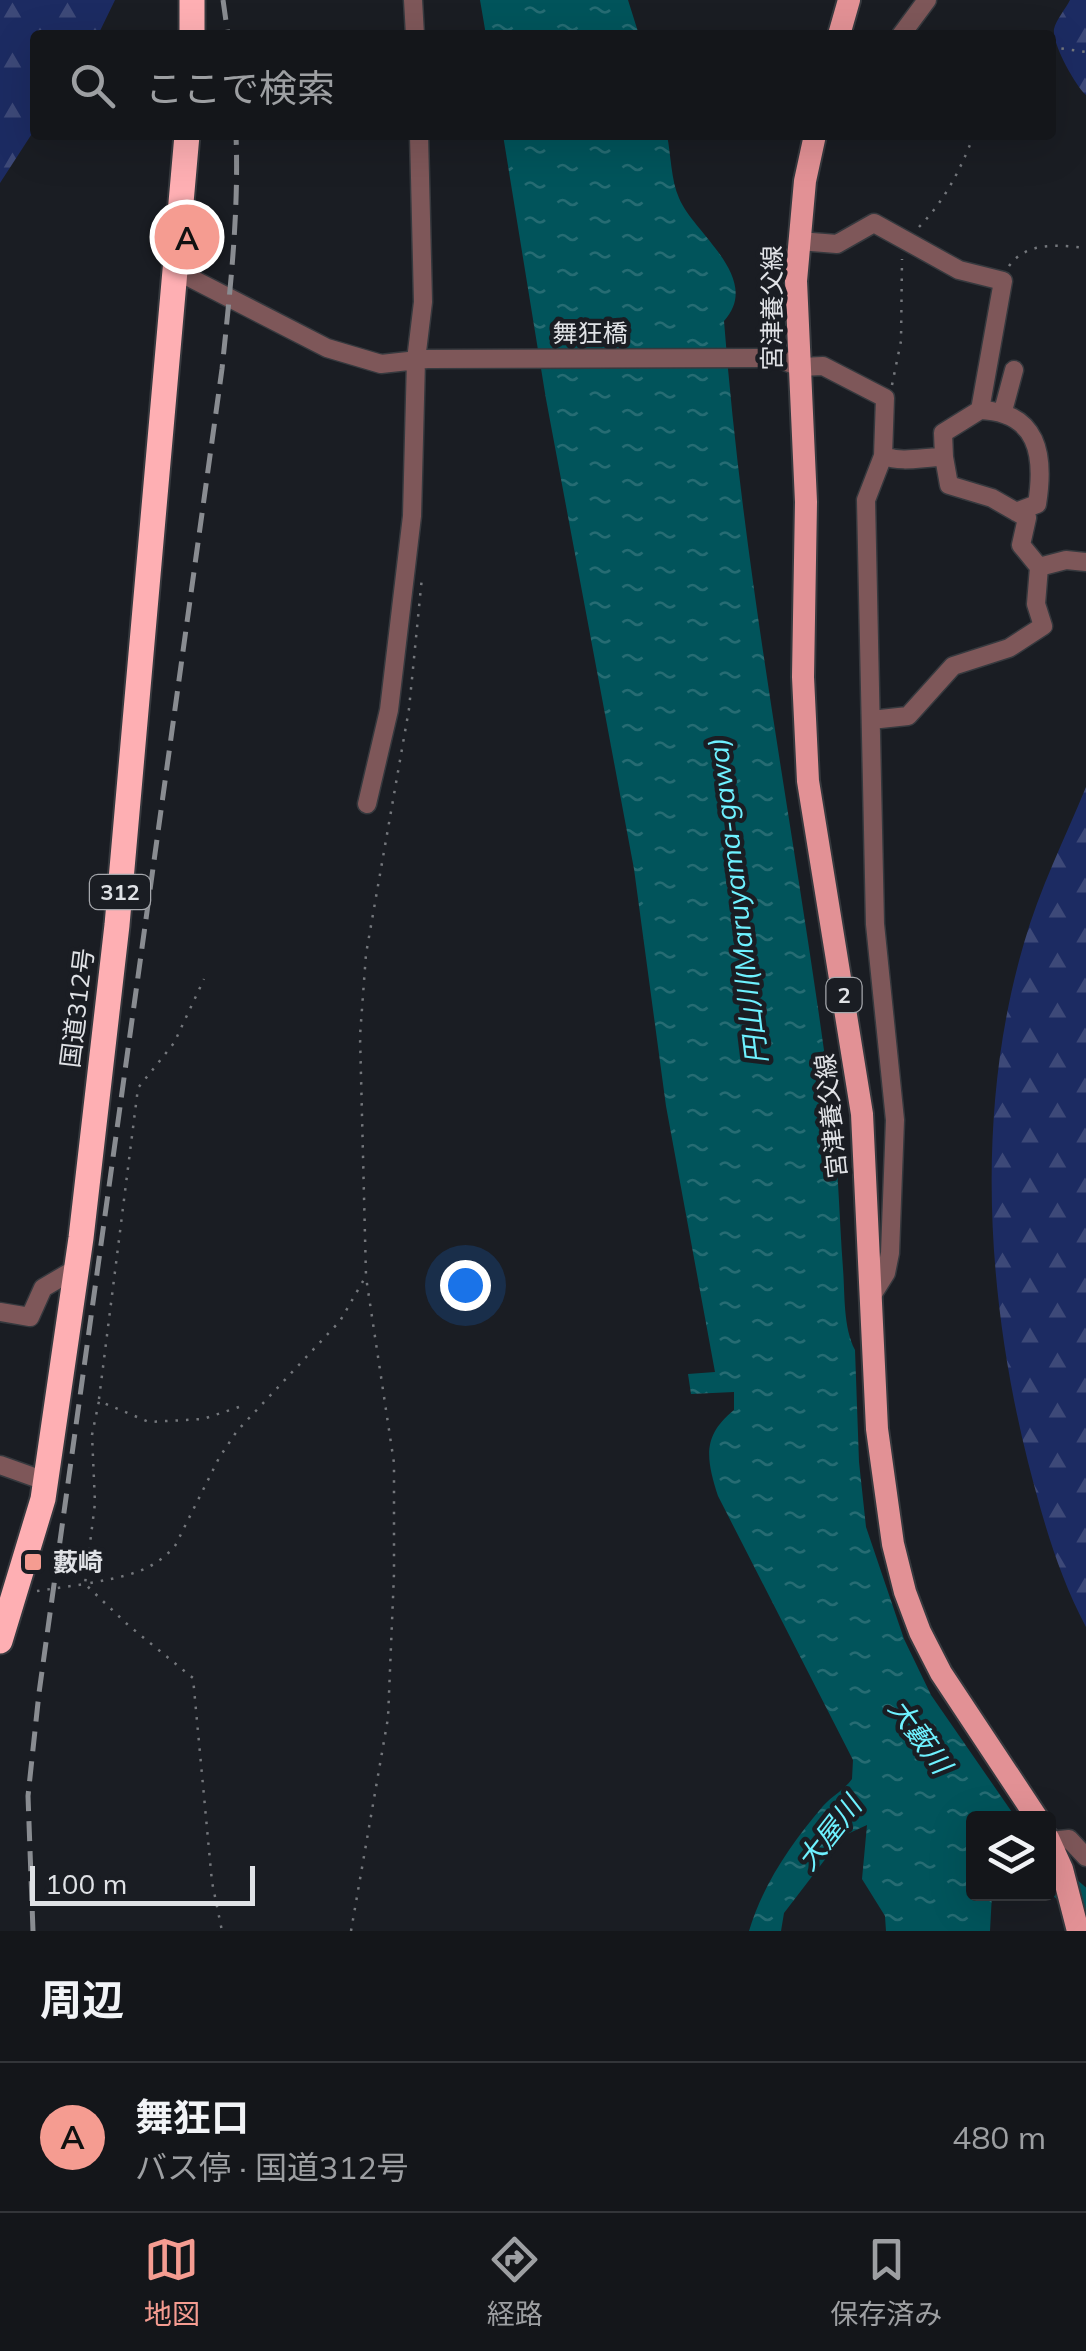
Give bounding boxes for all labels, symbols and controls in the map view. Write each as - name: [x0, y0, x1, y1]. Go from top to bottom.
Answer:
- search box: [30, 30, 1056, 140]
- icon: search: [65, 58, 120, 113]
- text: ここで検索: [145, 64, 335, 112]
- pin: A: [154, 200, 220, 274]
- street label: 宮津養父線: [756, 245, 787, 371]
- street label: 舞狂橋: [552, 317, 628, 348]
- water label: 円山川(Maruyama-gawa): [699, 736, 774, 1066]
- road number: 312: [90, 875, 150, 909]
- street label: 国道312号: [54, 946, 99, 1069]
- road number: 2: [826, 978, 862, 1012]
- street label: 宮津養父線: [809, 1052, 852, 1180]
- your location: [440, 1260, 491, 1311]
- place label: 藪崎: [53, 1546, 103, 1577]
- marker: 藪崎: [22, 1551, 44, 1573]
- water label: 大藪川: [882, 1691, 961, 1782]
- water label: 大屋川: [789, 1786, 870, 1877]
- map controls: [966, 1811, 1056, 1901]
- button: layers: [966, 1811, 1056, 1901]
- scale bar: [30, 1861, 255, 1906]
- text: 100 m: [45, 1866, 127, 1901]
- text: 周辺: [40, 1973, 124, 2026]
- text: 舞狂口: [135, 2093, 249, 2141]
- text: A: [60, 2117, 85, 2157]
- text: 480 m: [952, 2117, 1046, 2157]
- text: バス停 · 国道312号: [135, 2147, 409, 2187]
- tab: 地図: [144, 2232, 200, 2332]
- tab: 経路: [487, 2232, 543, 2332]
- tab: 保存済み: [830, 2232, 942, 2332]

